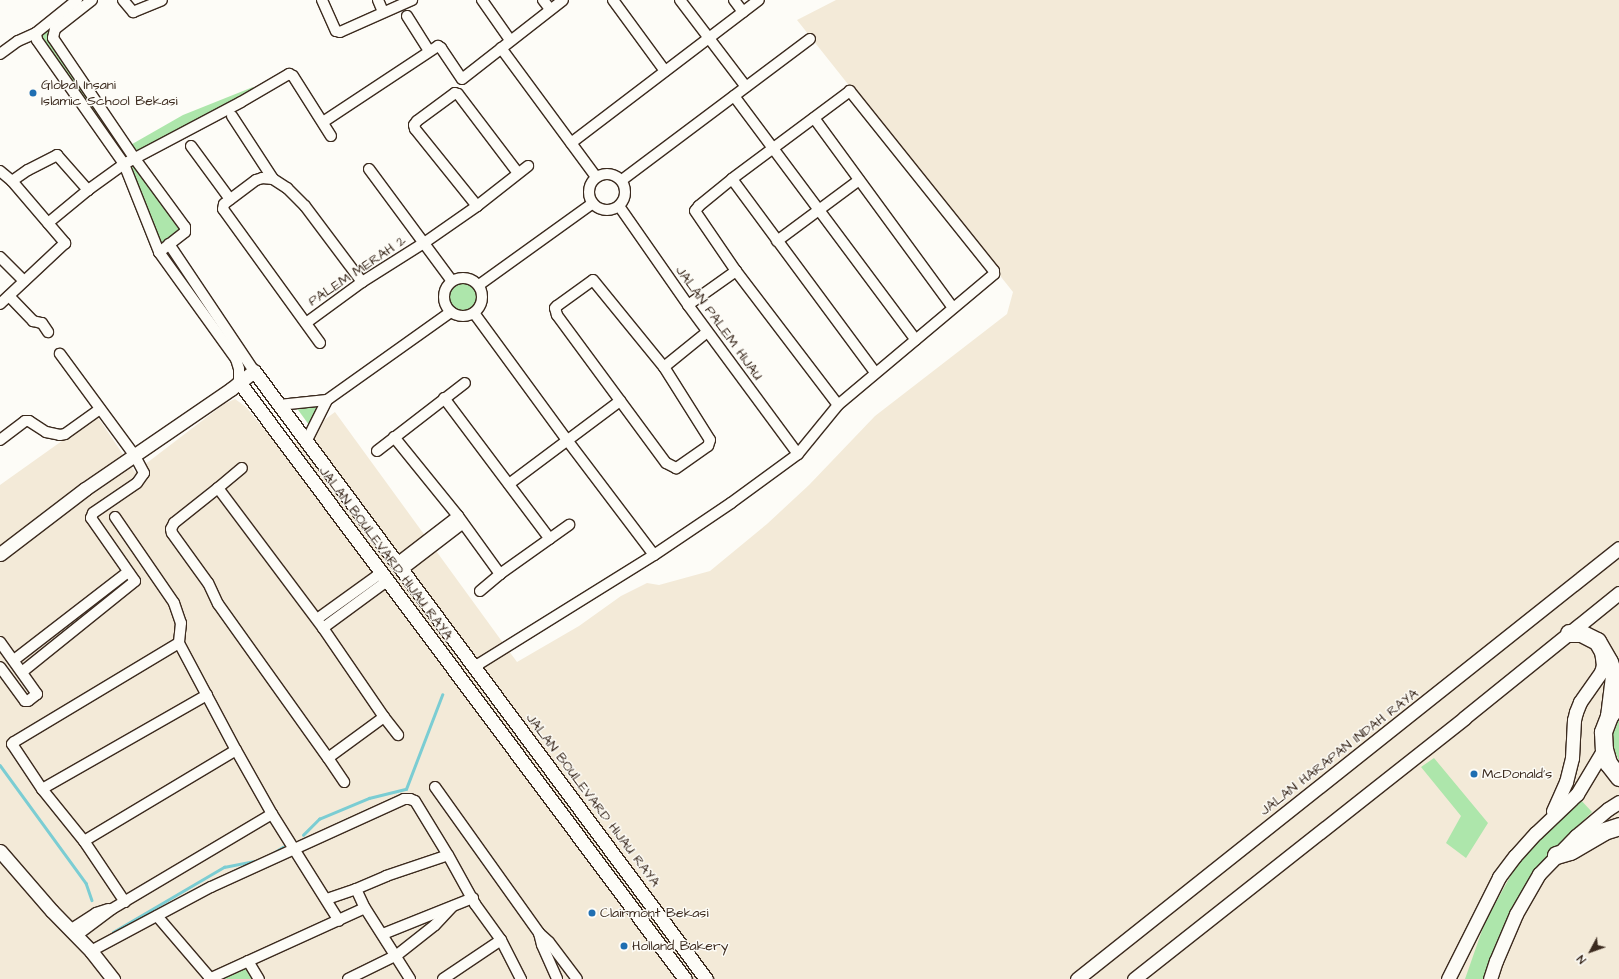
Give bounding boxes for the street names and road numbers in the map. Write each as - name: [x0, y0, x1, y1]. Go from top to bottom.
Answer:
- street label: PALEM MERAH 2: [305, 232, 409, 310]
- street label: JALAN PALEM HIJAU: [672, 263, 766, 383]
- street label: JALAN BOULEVARD HIJAU RAYA: [315, 463, 457, 643]
- street label: JALAN HARAPAN INDAH RAYA: [1256, 685, 1422, 819]
- street label: JALAN BOULEVARD HIJAU RAYA: [522, 710, 664, 890]

